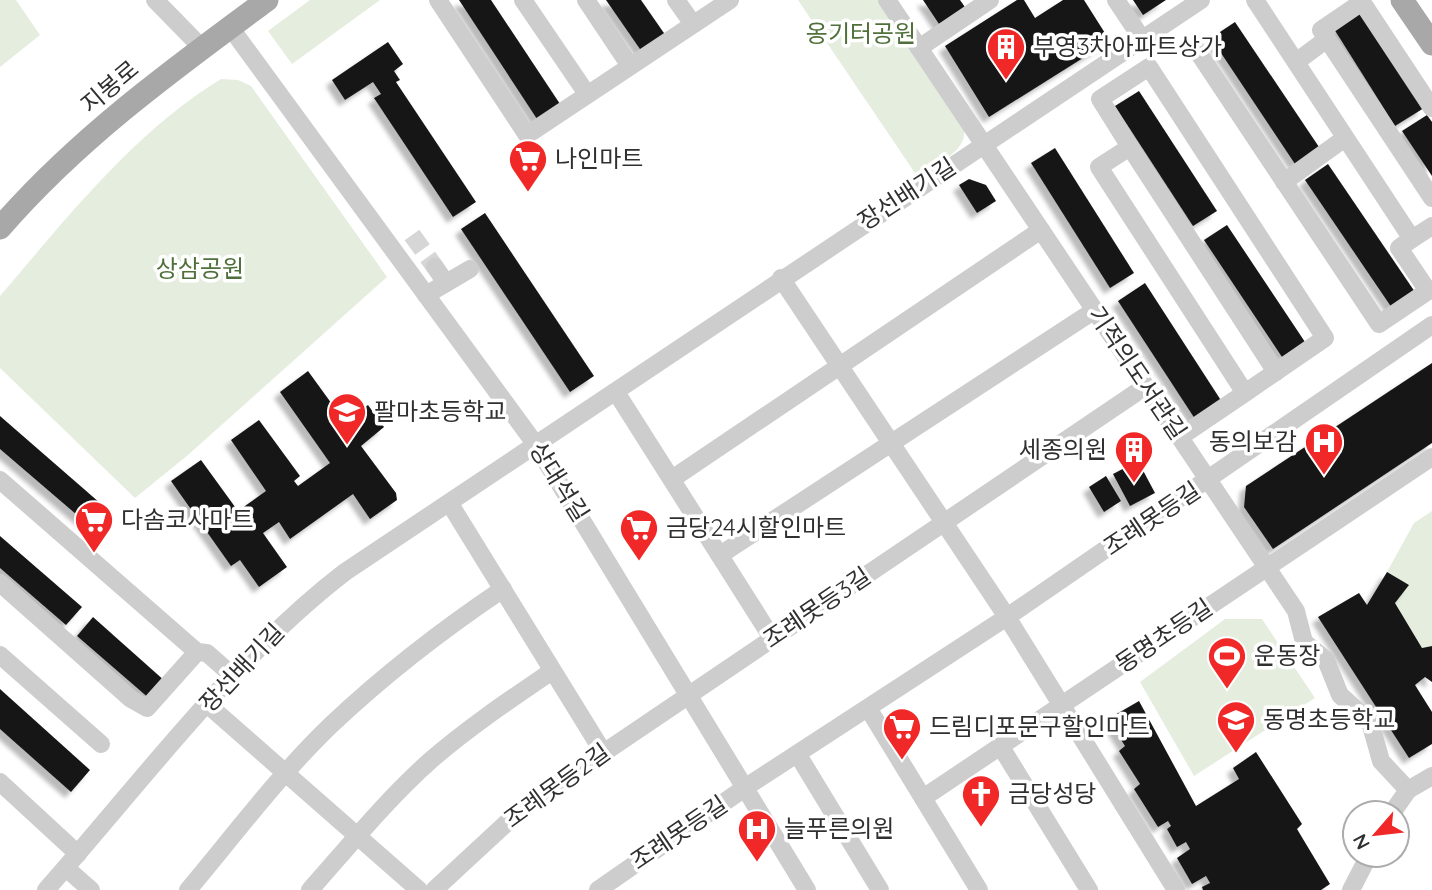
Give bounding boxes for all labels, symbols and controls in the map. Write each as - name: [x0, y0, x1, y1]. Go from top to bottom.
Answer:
- park label: 옹기터공원: [806, 18, 916, 48]
- building icon: 부영3차아파트상가: [985, 26, 1027, 81]
- place label: 부영3차아파트상가: [1033, 31, 1222, 61]
- street label: 지봉로: [74, 53, 144, 119]
- supermarket icon: 나인마트: [507, 138, 549, 193]
- place label: 나인마트: [555, 143, 643, 173]
- street label: 장선배기길: [852, 151, 961, 236]
- park label: 상삼공원: [156, 253, 244, 283]
- street label: 기적의도서관길: [1082, 300, 1193, 445]
- school or university icon: 팔마초등학교: [326, 391, 368, 446]
- place label: 팔마초등학교: [374, 396, 506, 426]
- hospital icon: 동의보감: [1303, 421, 1345, 476]
- place label: 동의보감: [1209, 426, 1297, 456]
- building icon: 세종의원: [1113, 429, 1155, 484]
- place label: 세종의원: [1019, 434, 1107, 464]
- street label: 상대석길: [524, 436, 596, 527]
- street label: 조례못등길: [1097, 475, 1206, 561]
- supermarket icon: 다솜코사마트: [73, 499, 115, 554]
- place label: 다솜코사마트: [121, 504, 253, 534]
- supermarket icon: 금당24시할인마트: [618, 507, 660, 562]
- place label: 금당24시할인마트: [666, 512, 846, 542]
- street label: 조례못등3길: [757, 560, 876, 654]
- street label: 동명초등길: [1109, 592, 1218, 678]
- street label: 장선배기길: [193, 617, 290, 718]
- sports icon: 운동장: [1206, 635, 1248, 690]
- place label: 운동장: [1254, 640, 1320, 670]
- school or university icon: 동명초등학교: [1215, 699, 1257, 754]
- place label: 동명초등학교: [1263, 704, 1395, 734]
- supermarket icon: 드림디포문구할인마트: [881, 706, 923, 761]
- place label: 드림디포문구할인마트: [929, 711, 1150, 741]
- street label: 조례못등2길: [498, 737, 615, 834]
- church icon: 금당성당: [960, 773, 1002, 828]
- place label: 금당성당: [1008, 778, 1096, 808]
- street label: 조례못등길: [624, 789, 733, 875]
- north arrow: [1341, 799, 1411, 869]
- hospital icon: 늘푸른의원: [736, 808, 778, 863]
- place label: 늘푸른의원: [784, 813, 894, 843]
- text: N: [1347, 830, 1375, 854]

